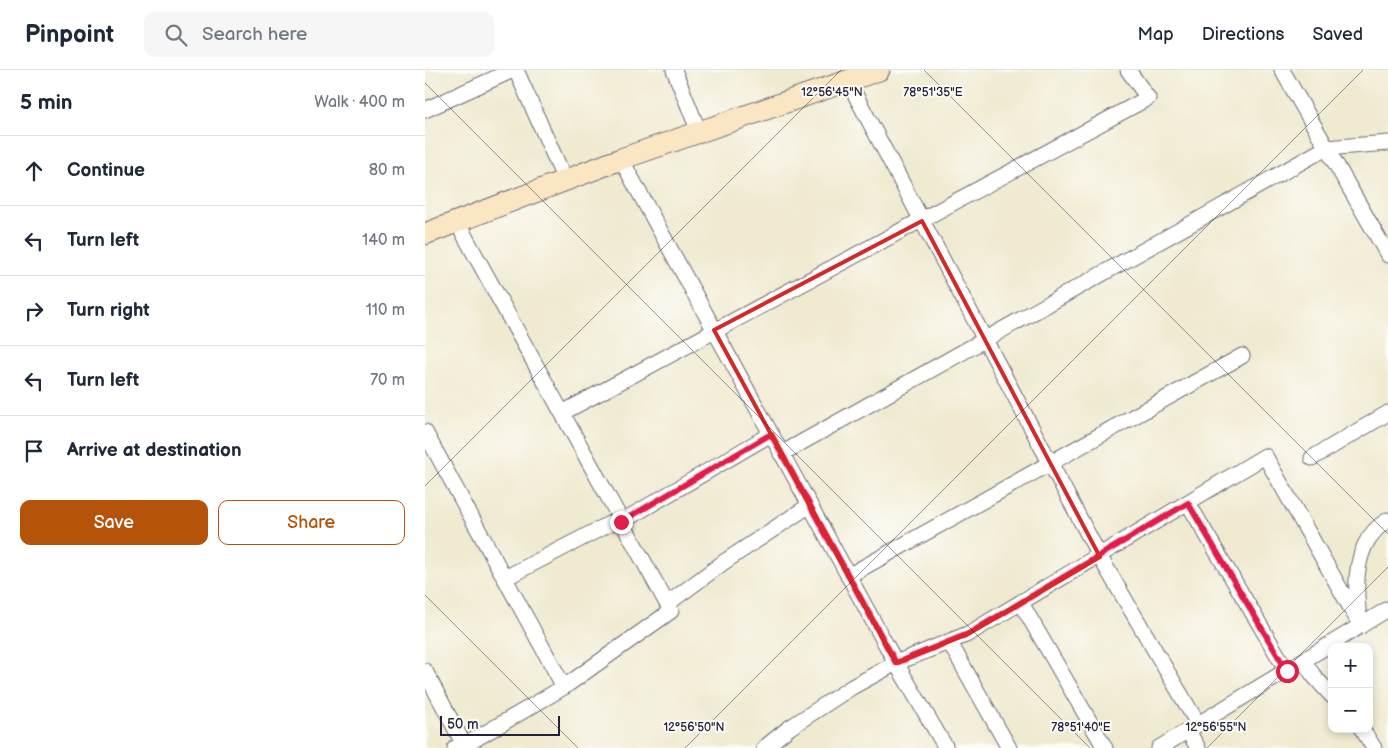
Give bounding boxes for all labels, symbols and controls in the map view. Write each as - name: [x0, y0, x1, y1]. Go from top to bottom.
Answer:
- search box: [144, 12, 494, 57]
- text: Pinpoint: [25, 20, 114, 49]
- icon: search: [162, 21, 190, 49]
- text: Search here: [202, 23, 307, 46]
- text: Map: [1138, 24, 1174, 45]
- text: Directions: [1202, 24, 1284, 45]
- text: Saved: [1312, 24, 1363, 45]
- text: 12°56'45"N: [801, 85, 863, 100]
- text: 78°51'35"E: [903, 85, 963, 100]
- text: 5 min: [20, 90, 73, 115]
- text: Walk · 400 m: [314, 93, 405, 112]
- icon: ahead: [20, 157, 48, 185]
- text: Continue: [67, 159, 145, 182]
- text: 80 m: [369, 161, 405, 180]
- icon: left: [20, 227, 48, 255]
- text: Turn left: [67, 229, 139, 252]
- text: 140 m: [362, 231, 405, 250]
- icon: right: [20, 297, 48, 325]
- text: Turn right: [67, 299, 150, 322]
- text: 110 m: [366, 301, 405, 320]
- icon: left: [20, 367, 48, 395]
- text: Turn left: [67, 369, 139, 392]
- text: 70 m: [370, 371, 405, 390]
- icon: arrive: [20, 437, 48, 465]
- text: Arrive at destination: [67, 439, 242, 462]
- button: Save: [20, 500, 208, 545]
- button: Share: [218, 500, 405, 545]
- route end: [610, 511, 633, 534]
- map controls: [1328, 643, 1373, 733]
- button: +: [1328, 643, 1373, 688]
- route start: [1276, 660, 1299, 683]
- button: −: [1328, 688, 1373, 733]
- scale bar: [440, 713, 560, 736]
- text: 50 m: [447, 716, 479, 733]
- text: 12°56'50"N: [663, 720, 725, 735]
- text: 78°51'40"E: [1051, 720, 1111, 735]
- text: 12°56'55"N: [1185, 720, 1247, 735]

